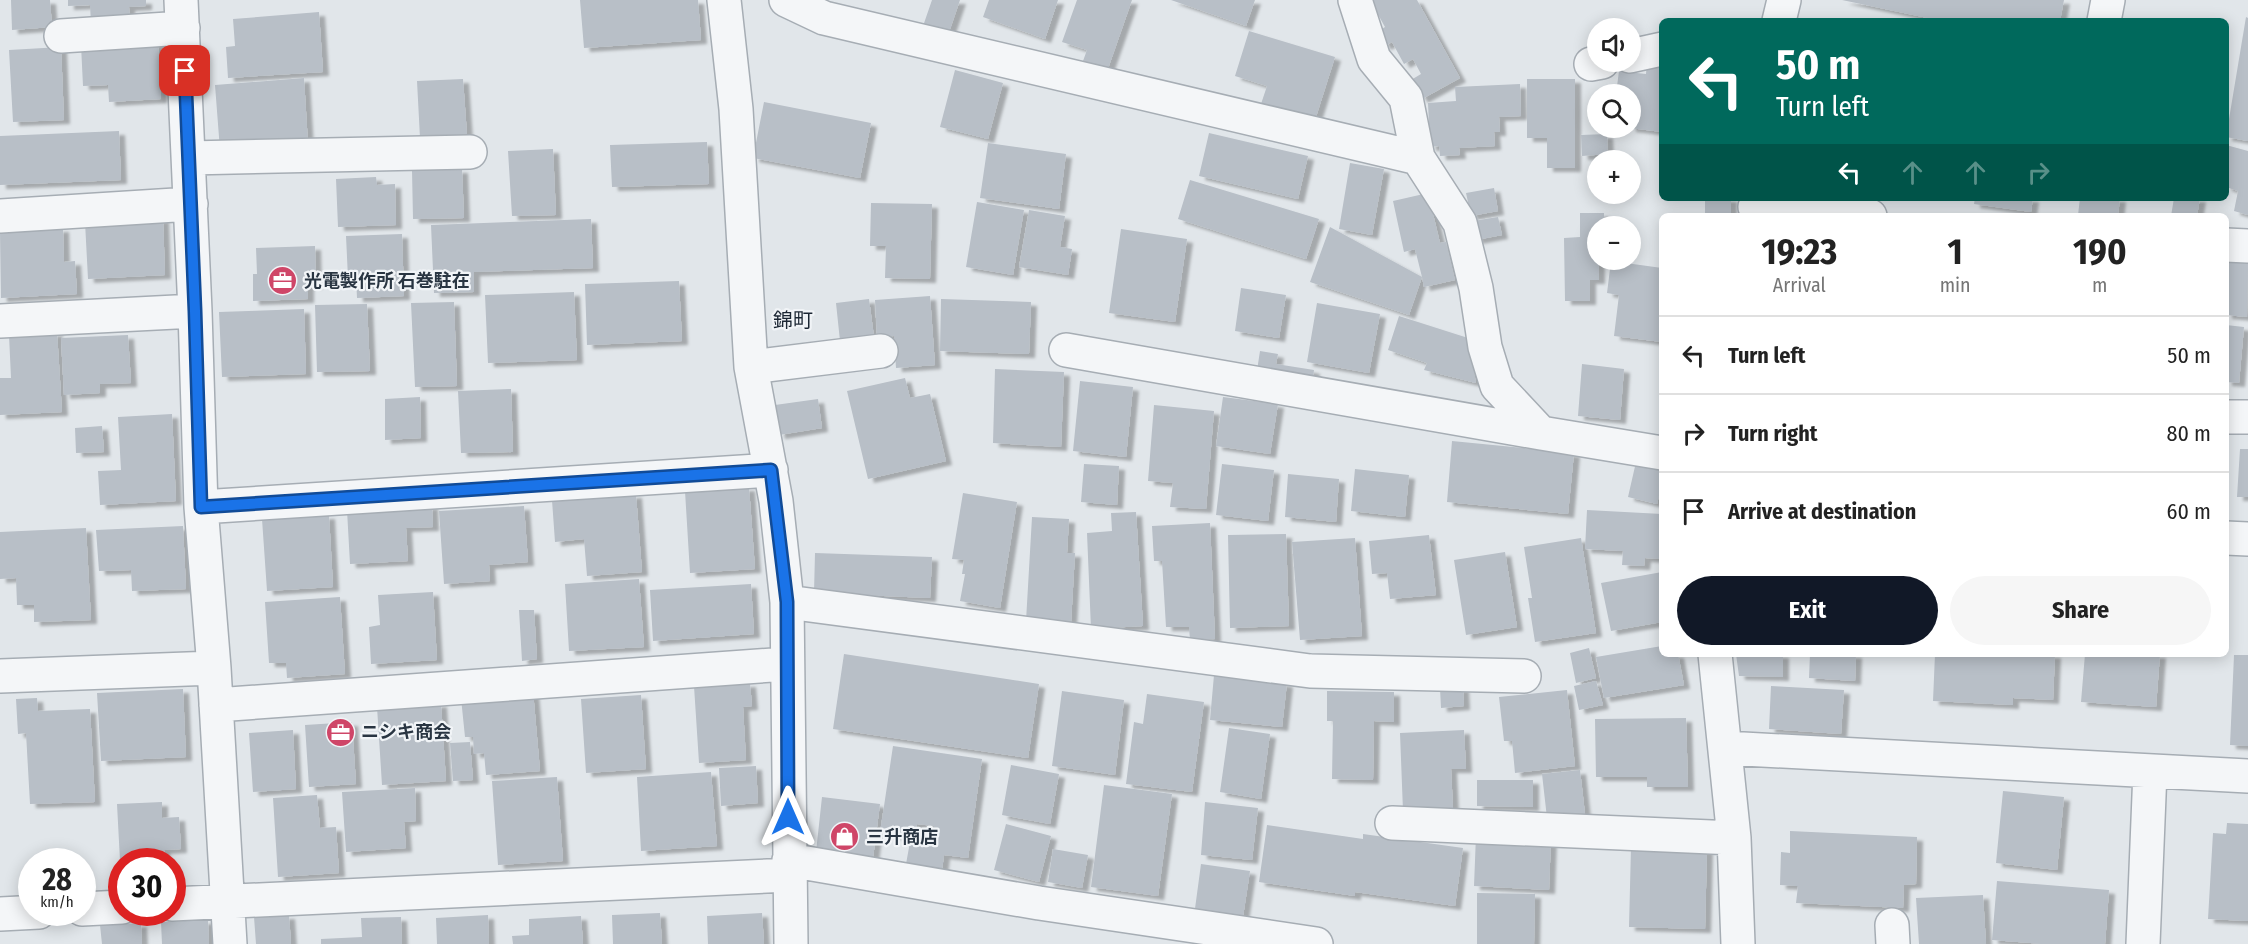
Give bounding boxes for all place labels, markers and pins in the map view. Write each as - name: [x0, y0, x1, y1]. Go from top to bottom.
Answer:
- pin: [159, 45, 210, 96]
- office icon: 光電製作所 石巻駐在: [267, 265, 299, 297]
- place label: 光電製作所 石巻駐在: [304, 270, 470, 292]
- office icon: ニシキ商会: [324, 716, 356, 748]
- place label: ニシキ商会: [361, 721, 451, 743]
- shop icon: 三升商店: [829, 821, 861, 853]
- place label: 三升商店: [866, 826, 938, 848]

